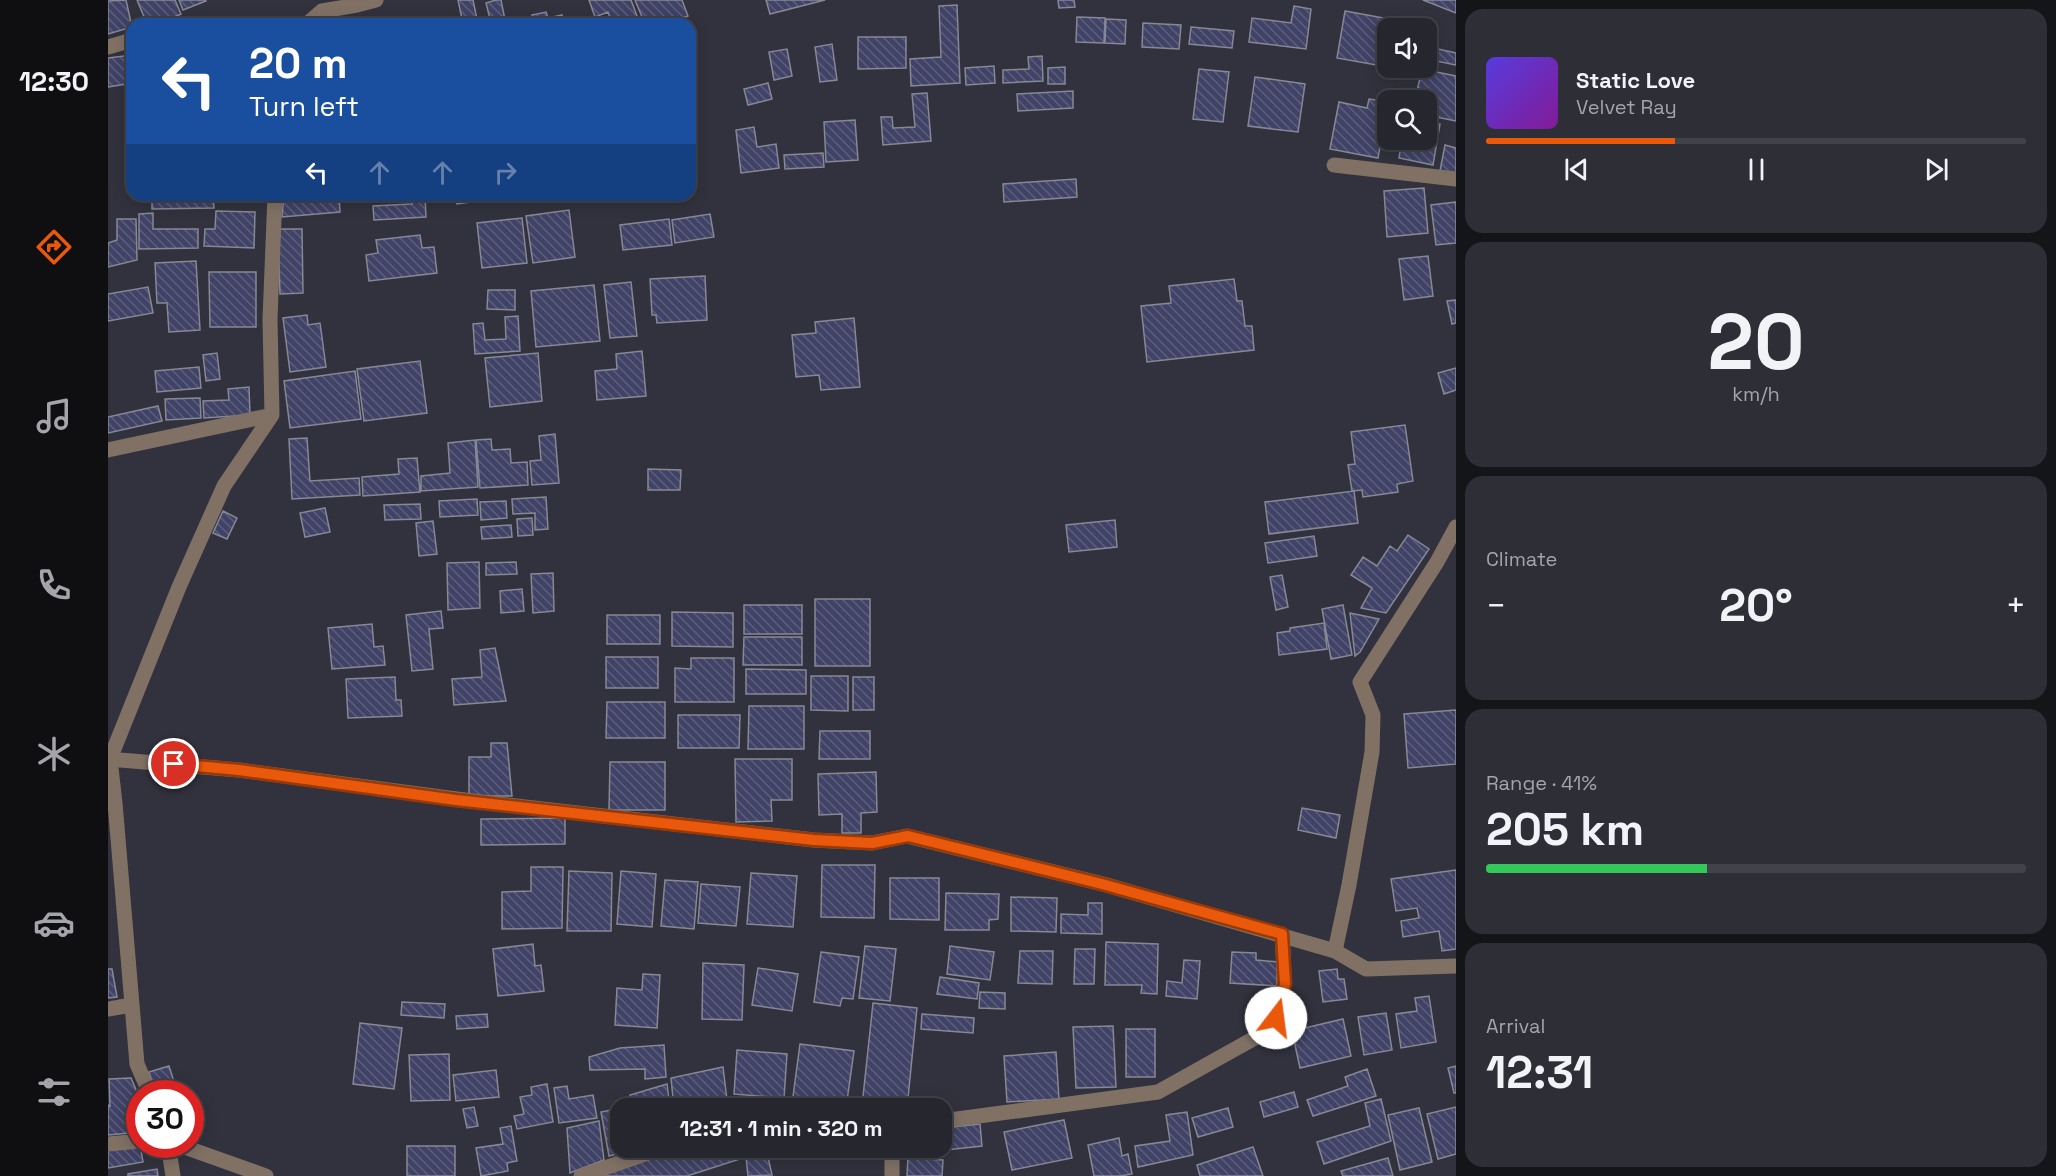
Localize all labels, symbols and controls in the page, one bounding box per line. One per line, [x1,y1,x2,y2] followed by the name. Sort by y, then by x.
[1377,18,1437,150] map controls
[1377,18,1437,78] button: sound
[249,37,348,90] text: 20 m
[150,42,228,120] icon: left
[19,64,89,99] text: 12:30
[1576,66,1695,94] text: Static Love
[249,89,359,124] text: Turn left
[1377,90,1437,150] button: search
[1576,94,1677,120] text: Velvet Ray
[1560,153,1593,186] icon: previous
[1740,153,1773,186] icon: pause
[1920,153,1953,186] icon: next
[300,156,333,189] icon: left
[363,156,396,189] icon: ahead
[426,156,459,189] icon: ahead
[489,156,522,189] icon: right
[33,226,75,268] icon: directions
[1708,292,1804,392] text: 20
[1732,381,1780,407] text: km/h
[33,395,75,437] icon: music
[1486,546,1557,572] text: Climate
[33,564,75,606] icon: phone
[1719,577,1793,634] text: 20°
[1486,585,1506,627] text: −
[2006,585,2026,627] text: +
[33,733,75,775] icon: climate
[148,738,199,789] pin
[157,747,190,780] icon: arrive
[1486,770,1597,796] text: Range · 41%
[1486,801,1644,858] text: 205 km
[33,902,75,944] icon: car
[1244,986,1308,1050] position arrow
[1486,1013,1545,1039] text: Arrival
[1486,1044,1593,1101] text: 12:31
[33,1071,75,1113] icon: filters
[126,1080,204,1158] speed limit sign: 30
[679,1114,883,1142] text: 12:31 · 1 min · 320 m

